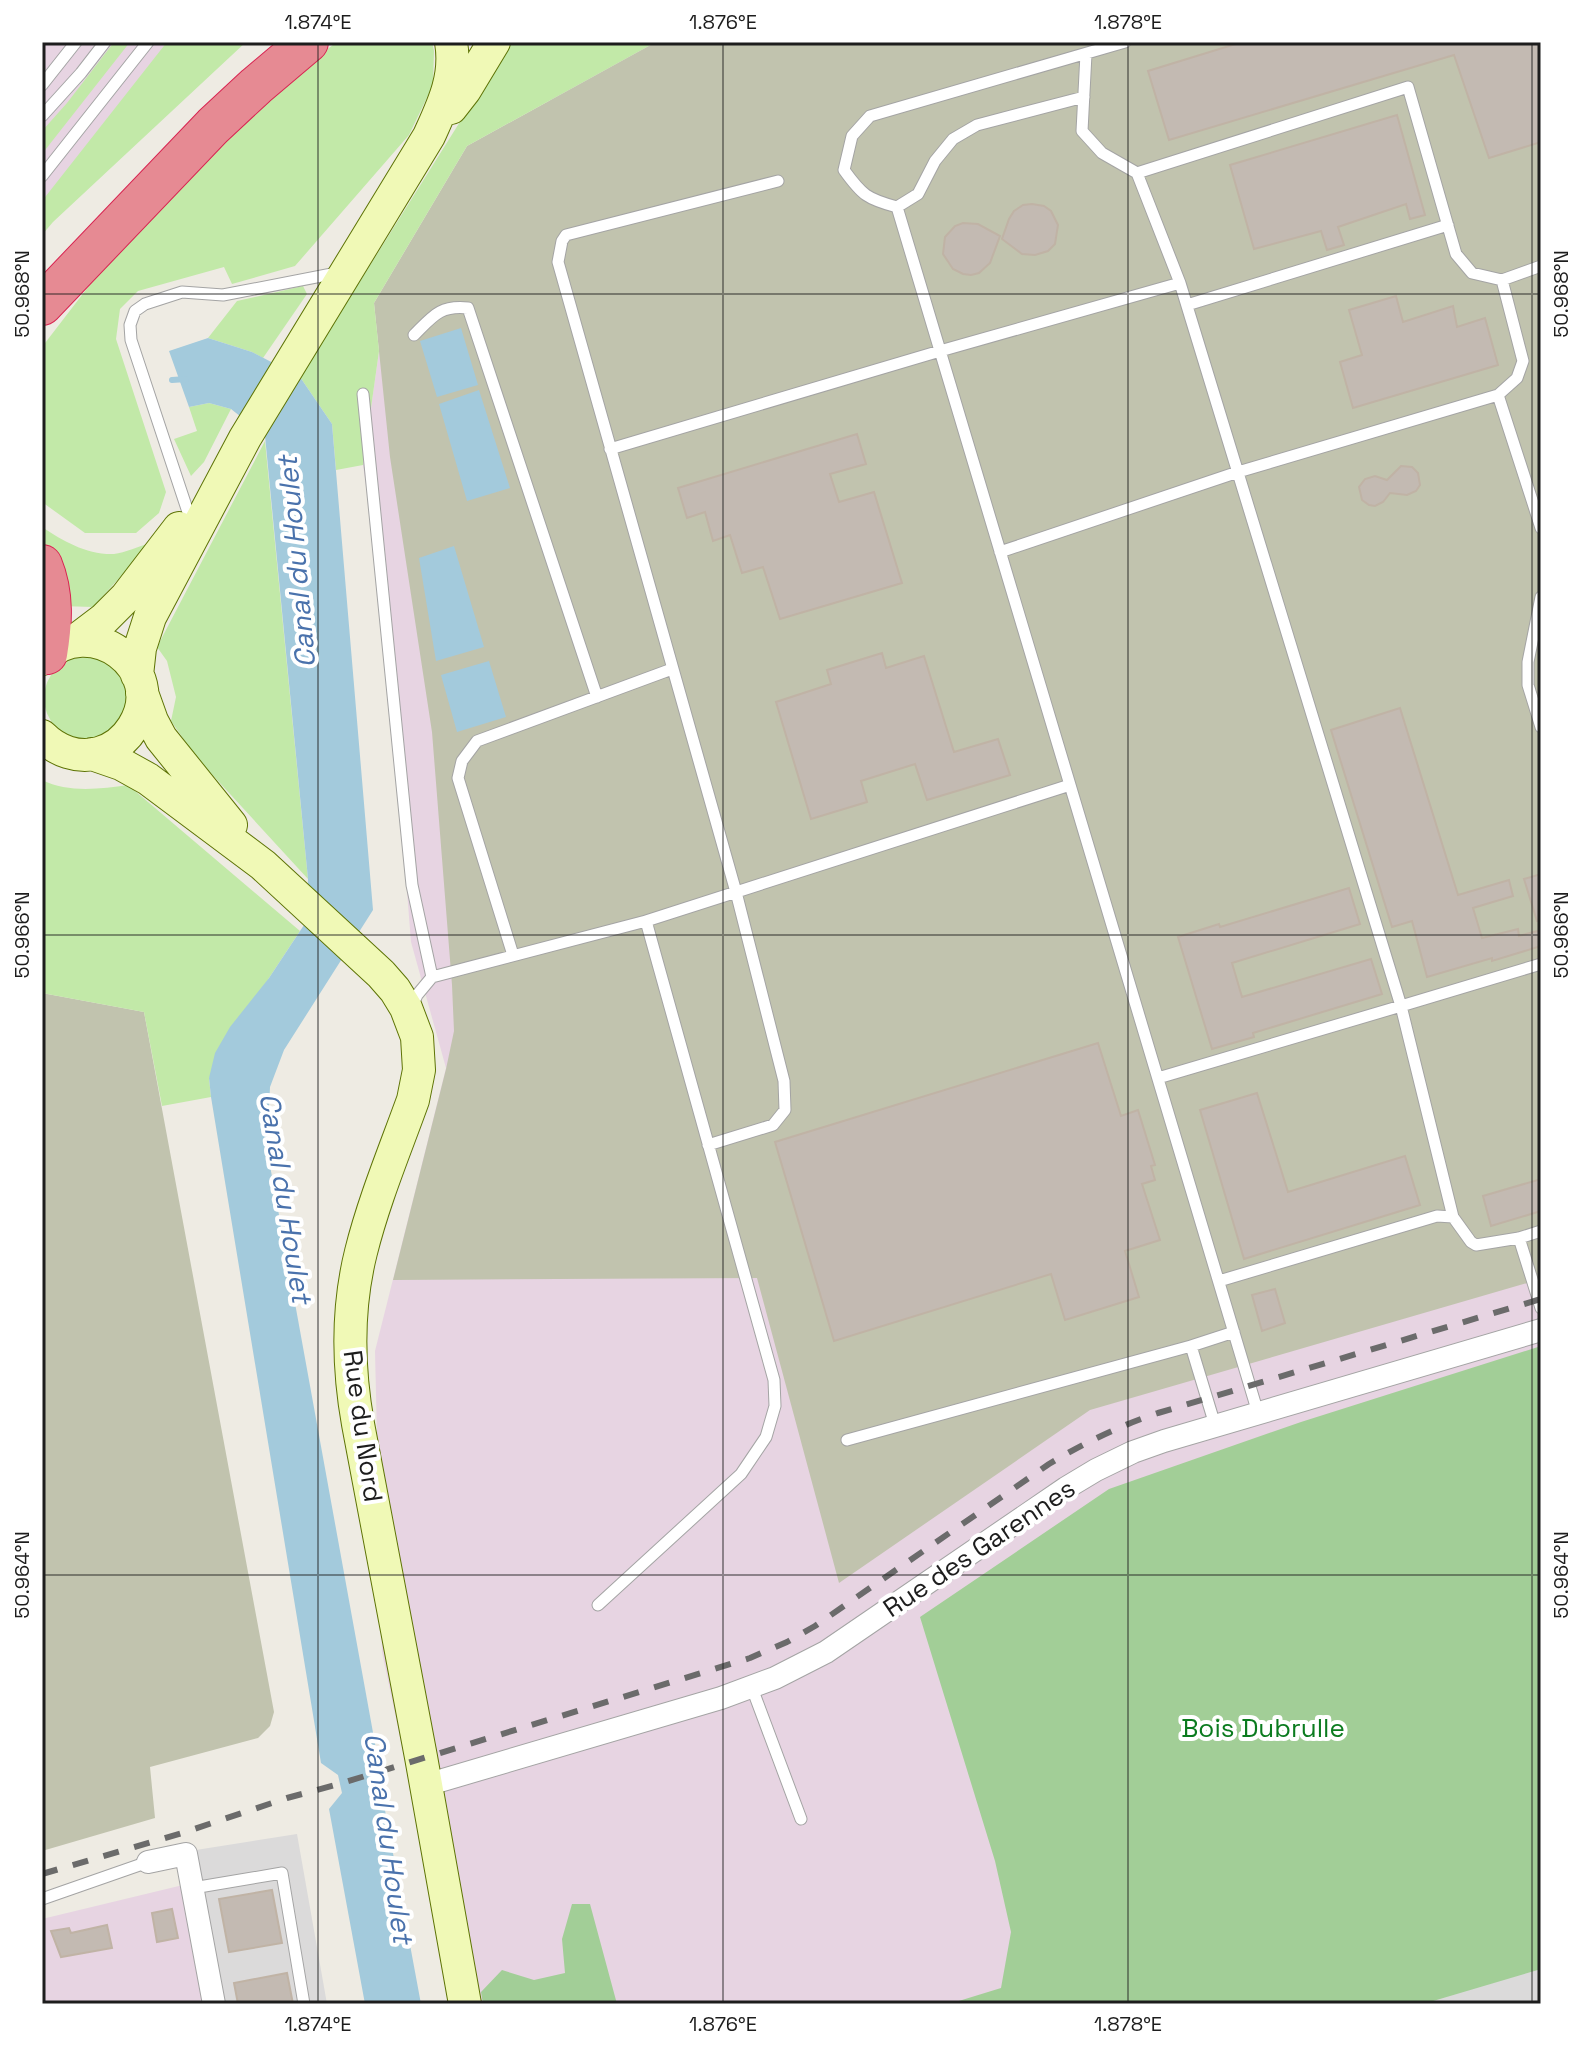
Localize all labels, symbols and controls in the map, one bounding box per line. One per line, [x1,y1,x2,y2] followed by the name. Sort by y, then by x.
[284,9,352,35] text: 1.874°E
[689,9,757,35] text: 1.876°E
[1094,9,1162,35] text: 1.878°E
[9,250,35,338] text: 50.968°N
[1548,250,1574,338] text: 50.968°N
[269,452,323,669] water label: Canal du Houlet
[9,891,35,979] text: 50.966°N
[1548,891,1574,979] text: 50.966°N
[252,1090,321,1309] water label: Canal du Houlet
[336,1348,390,1504] street label: Rue du Nord
[876,1471,1082,1625] street label: Rue des Garennes
[9,1531,35,1619] text: 50.964°N
[1548,1531,1574,1619] text: 50.964°N
[1181,1711,1345,1745] park label: Bois Dubrulle
[356,1730,422,1949] water label: Canal du Houlet
[284,2011,352,2037] text: 1.874°E
[689,2011,757,2037] text: 1.876°E
[1094,2011,1162,2037] text: 1.878°E

